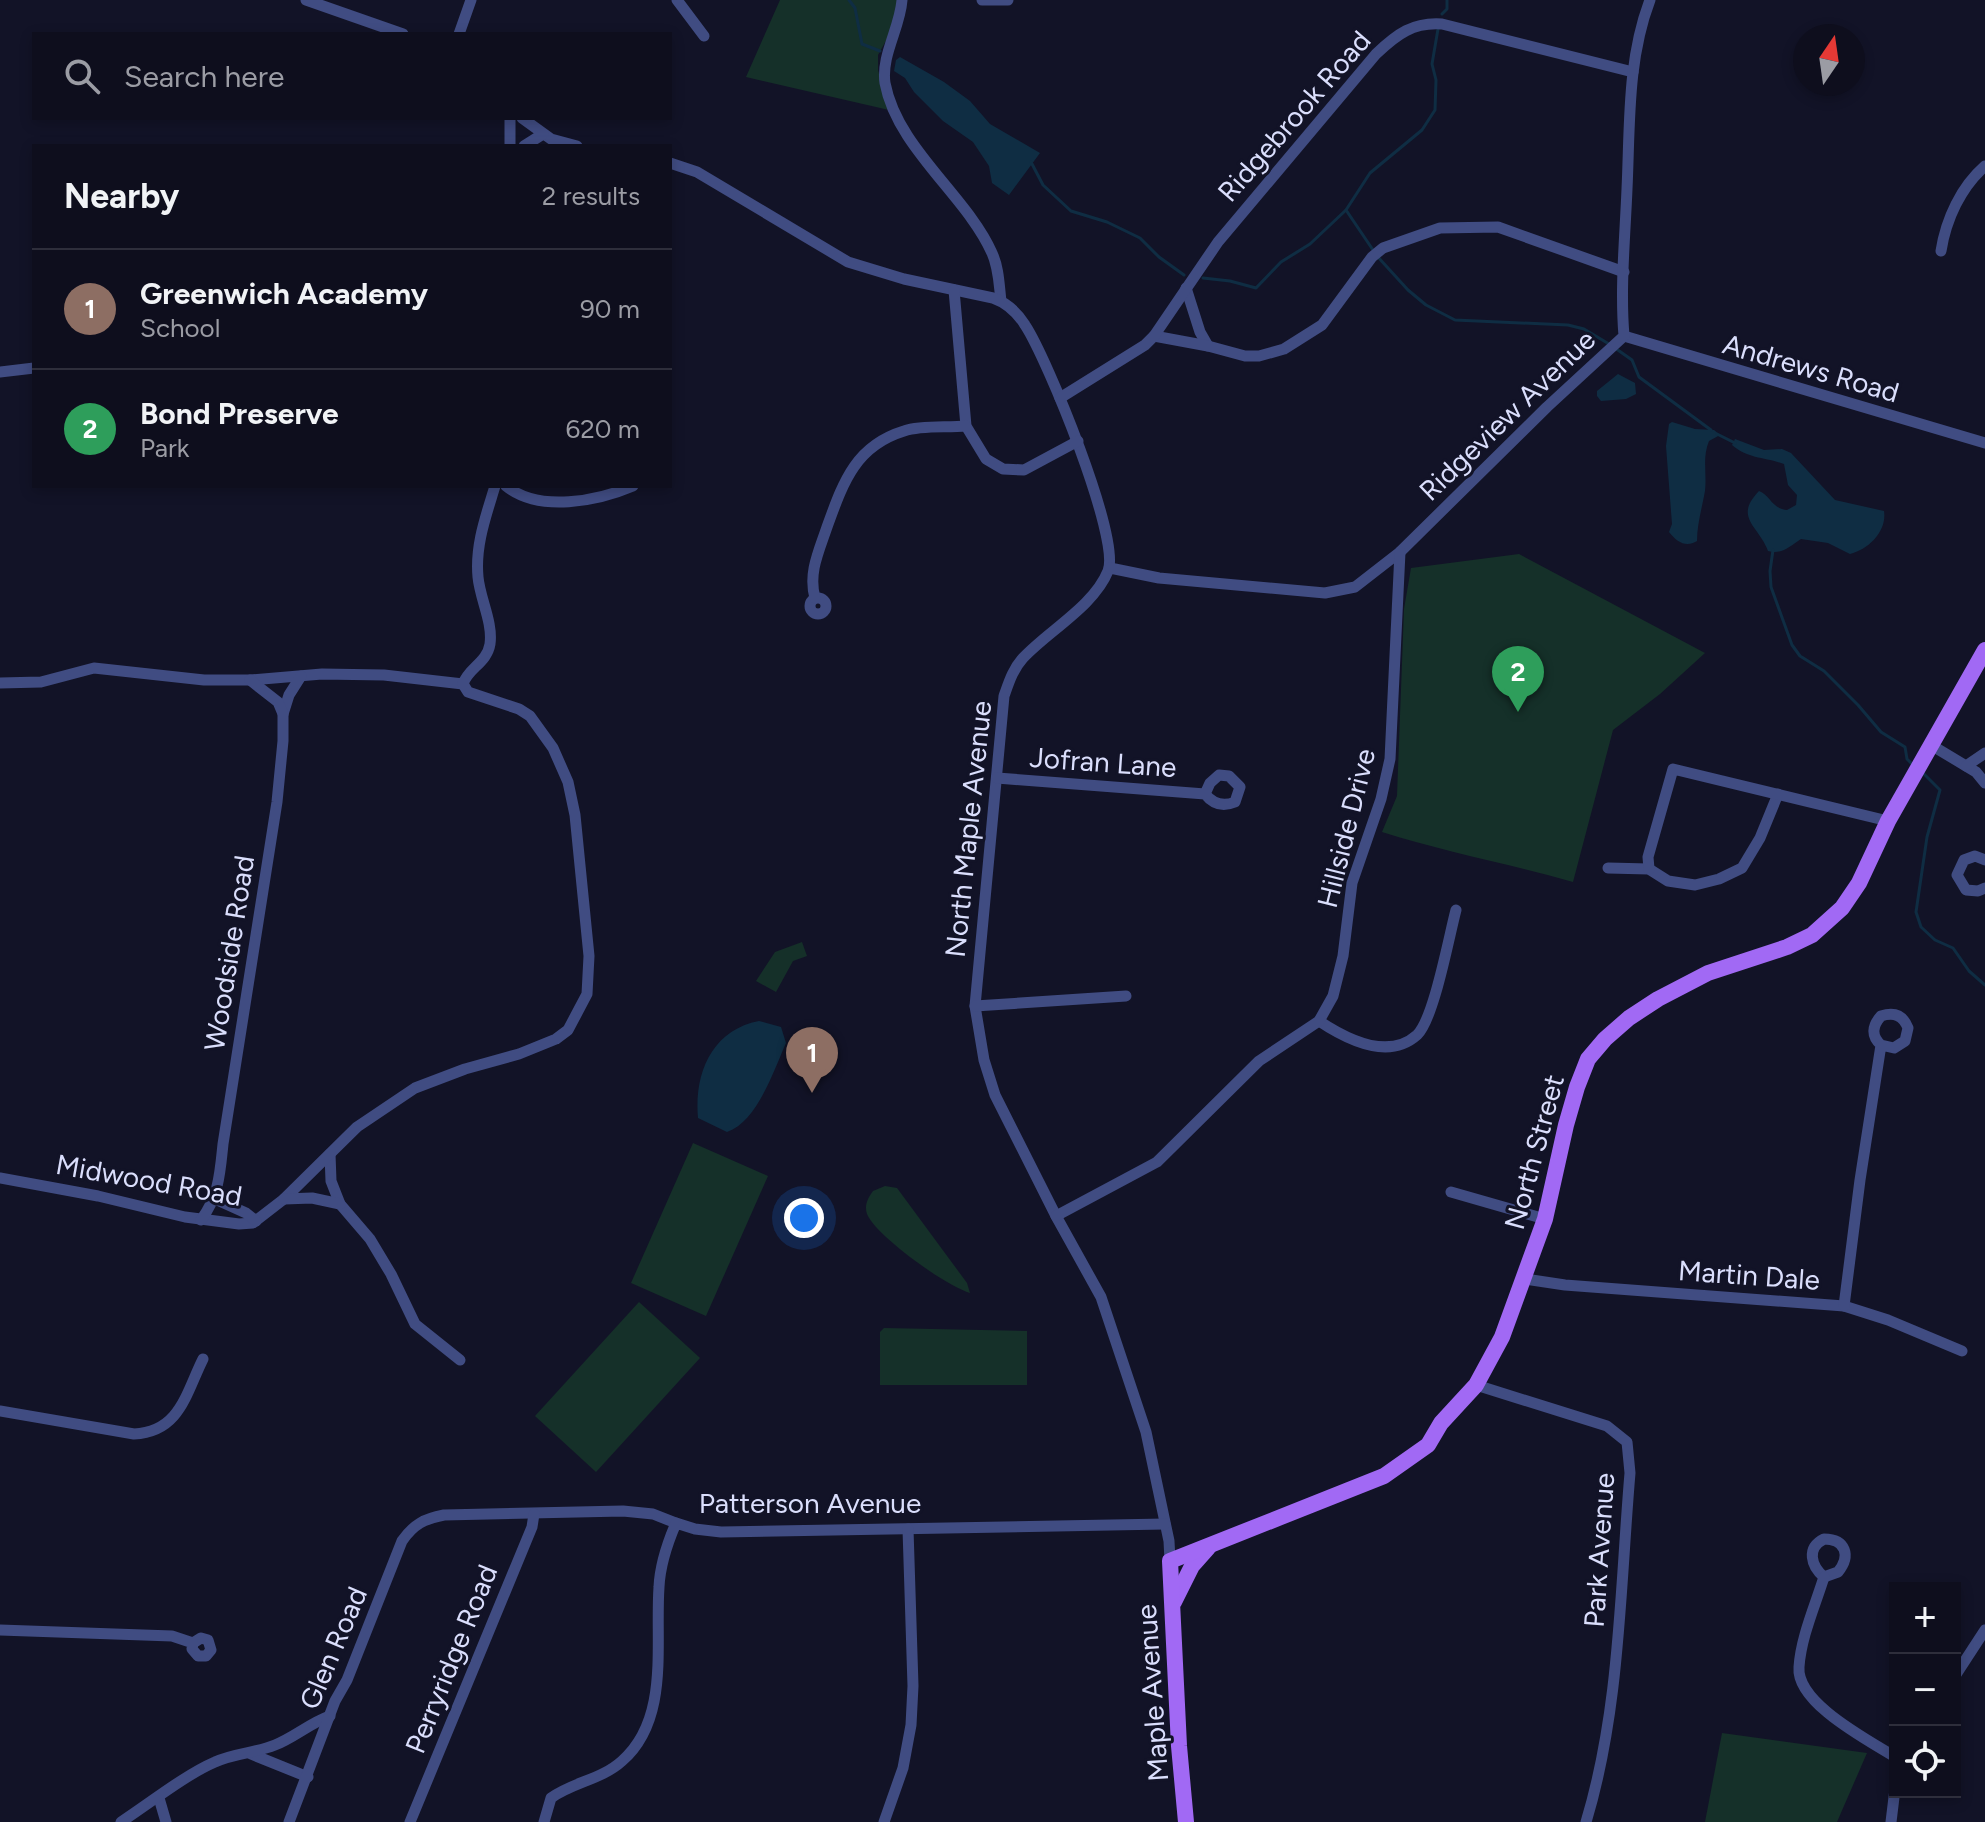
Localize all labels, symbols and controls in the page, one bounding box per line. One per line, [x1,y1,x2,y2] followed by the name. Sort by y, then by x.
[1210,24,1378,208] street label: Ridgebrook Road
[1793,24,1865,96] north arrow
[32,32,672,120] search box
[60,54,104,98] icon: search
[124,58,284,95] text: Search here
[64,176,179,217] text: Nearby
[542,180,640,212] text: 2 results
[140,275,428,312] text: Greenwich Academy
[85,293,95,325] text: 1
[580,293,640,325] text: 90 m
[140,312,220,344] text: School
[1412,322,1602,508] street label: Ridgeview Avenue
[1719,327,1903,409] street label: Andrews Road
[140,395,339,432] text: Bond Preserve
[82,413,98,445] text: 2
[566,413,640,445] text: 620 m
[140,432,189,464] text: Park
[1492,646,1544,712] pin: 2
[938,699,998,959] street label: North Maple Avenue
[1028,740,1178,784] street label: Jofran Lane
[1310,745,1382,911] street label: Hillside Drive
[197,853,261,1053] street label: Woodside Road
[786,1027,838,1093] pin: 1
[1497,1071,1571,1233] street label: North Street
[53,1147,245,1213] street label: Midwood Road
[784,1198,824,1238] your location
[1677,1253,1821,1297] street label: Martin Dale
[1577,1472,1621,1628] street label: Park Avenue
[699,1486,921,1520] street label: Patterson Avenue
[398,1560,504,1758] street label: Perryridge Road
[292,1582,374,1714] street label: Glen Road
[1889,1582,1961,1798] map controls
[1889,1582,1961,1654] button: +
[1129,1603,1175,1783] street label: Maple Avenue
[1889,1654,1961,1726] button: −
[1889,1726,1961,1798] button: locate

